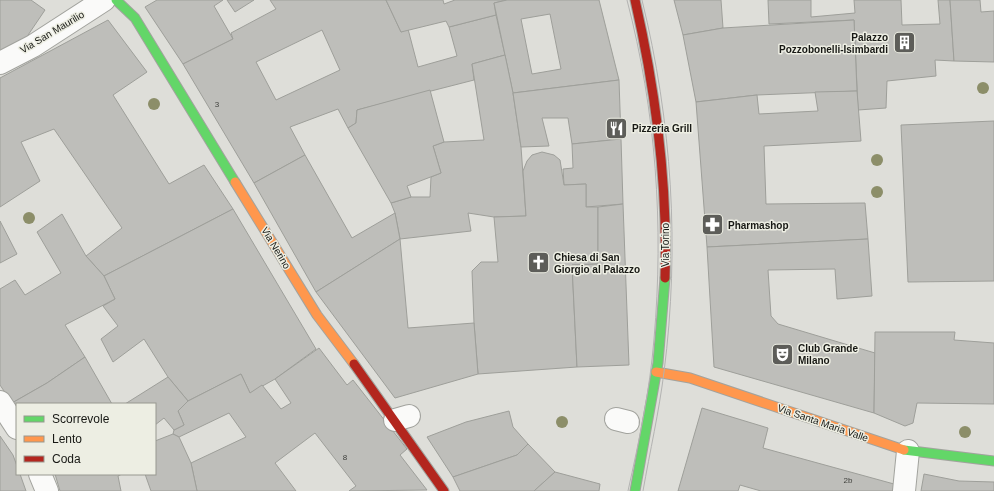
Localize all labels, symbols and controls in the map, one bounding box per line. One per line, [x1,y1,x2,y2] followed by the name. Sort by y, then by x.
[18,8,86,55] street label: Via San Maurilio
[891,30,917,56] building icon: Palazzo Pozzobonelli-Isimbardi
[779,32,888,55] place label: Palazzo Pozzobonelli-Isimbardi
[215,100,220,109] house number: 3
[603,115,629,141] restaurant icon: Pizzeria Grill
[632,123,692,134] place label: Pizzeria Grill
[700,212,726,238] pharmacy icon: Pharmashop
[728,220,789,231] place label: Pharmashop
[660,223,671,267] street label: Via Torino
[259,225,293,271] street label: Via Nerino
[526,250,552,276] church icon: Chiesa di San Giorgio al Palazzo
[554,252,640,275] place label: Chiesa di San Giorgio al Palazzo
[769,341,795,367] theatre icon: Club Grande Milano
[798,343,858,366] place label: Club Grande Milano
[776,402,870,444] street label: Via Santa Maria Valle
[16,403,156,475] legend
[52,412,110,426] text: Scorrevole
[52,432,82,446] text: Lento
[52,452,81,466] text: Coda
[343,453,348,462] house number: 8
[844,476,853,485] house number: 2b

